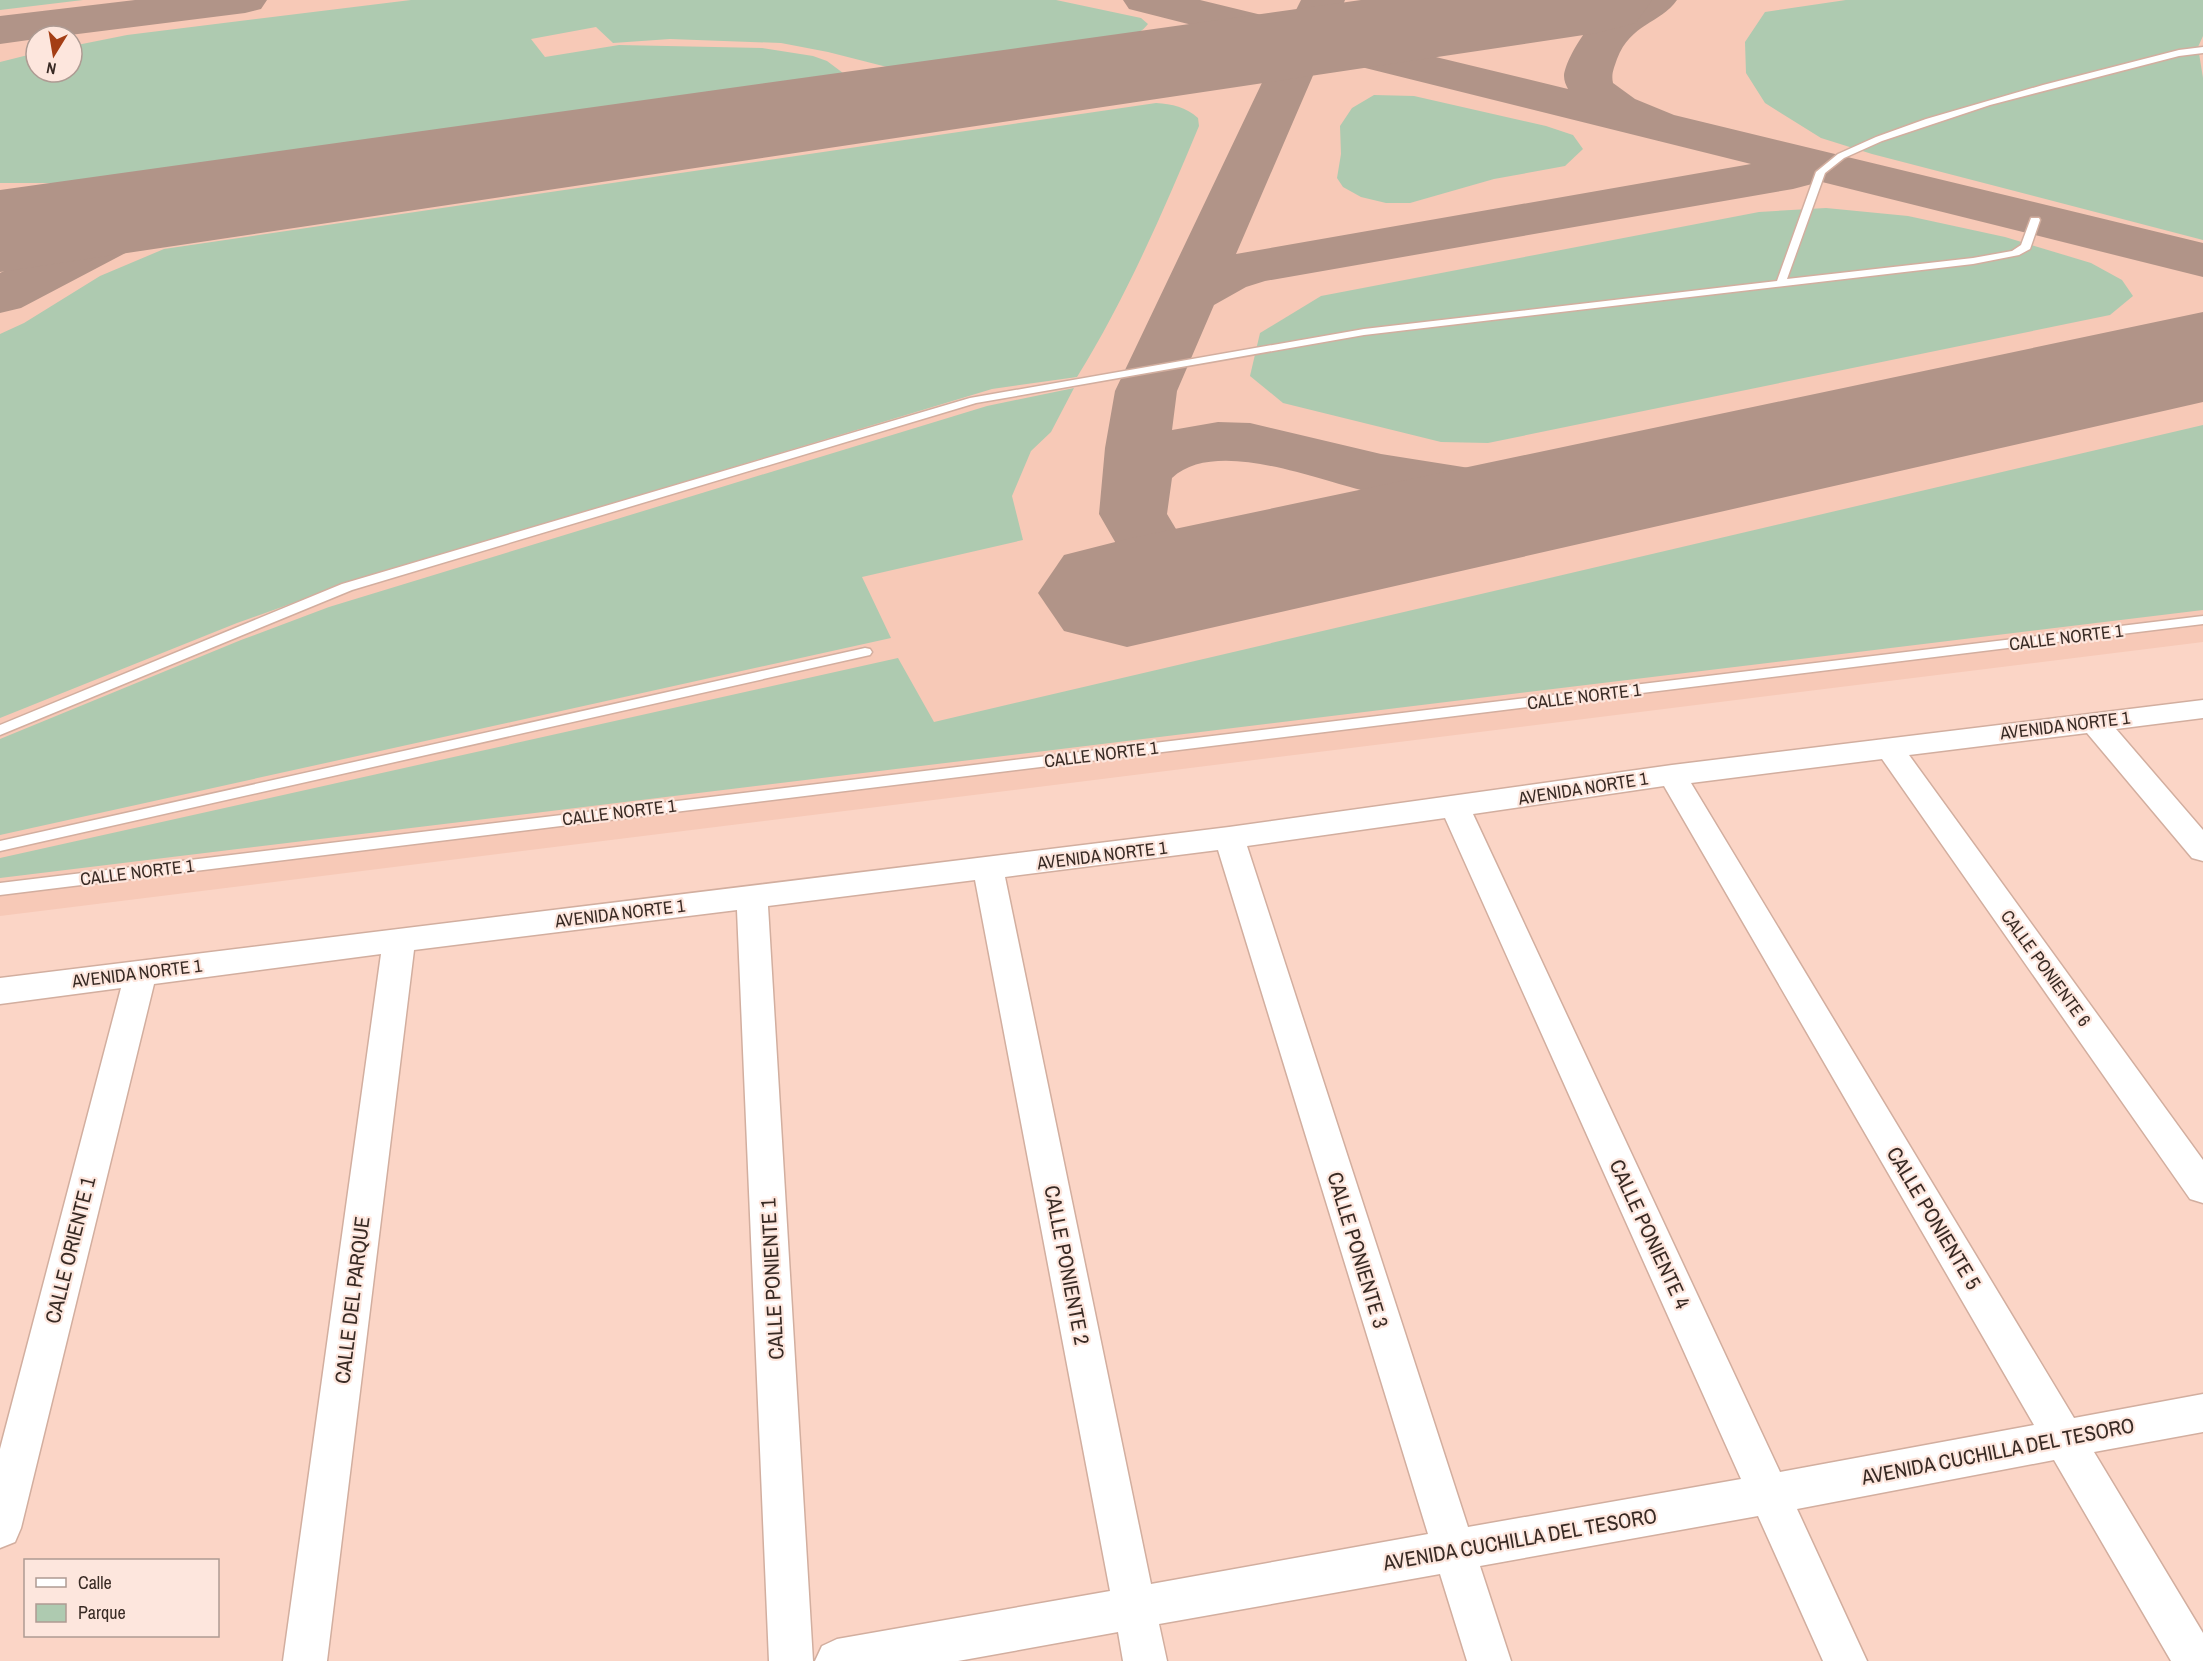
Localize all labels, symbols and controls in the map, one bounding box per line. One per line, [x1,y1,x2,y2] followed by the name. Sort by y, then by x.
[24,24,84,84] north arrow
[44,57,58,80] text: N
[2008,618,2125,656] street label: CALLE NORTE 1
[1526,677,1643,715] street label: CALLE NORTE 1
[1998,705,2132,745] street label: AVENIDA NORTE 1
[1043,735,1160,773] street label: CALLE NORTE 1
[1515,765,1650,811] street label: AVENIDA NORTE 1
[561,793,678,831] street label: CALLE NORTE 1
[1035,835,1169,875] street label: AVENIDA NORTE 1
[79,853,196,891] street label: CALLE NORTE 1
[553,893,687,933] street label: AVENIDA NORTE 1
[1995,905,2097,1031] street label: CALLE PONIENTE 6
[70,953,204,993] street label: AVENIDA NORTE 1
[1880,1141,1988,1295] street label: CALLE PONIENTE 5
[1603,1155,1697,1314] street label: CALLE PONIENTE 4
[1320,1168,1396,1332] street label: CALLE PONIENTE 3
[38,1173,102,1326] street label: CALLE ORIENTE 1
[1037,1183,1097,1347] street label: CALLE PONIENTE 2
[753,1197,791,1361] street label: CALLE PONIENTE 1
[327,1215,377,1385] street label: CALLE DEL PARQUE
[1858,1410,2137,1492] street label: AVENIDA CUCHILLA DEL TESORO
[1380,1501,1659,1578] street label: AVENIDA CUCHILLA DEL TESORO
[24,1559,219,1637] legend
[78,1570,112,1595] text: Calle
[78,1600,126,1625] text: Parque

